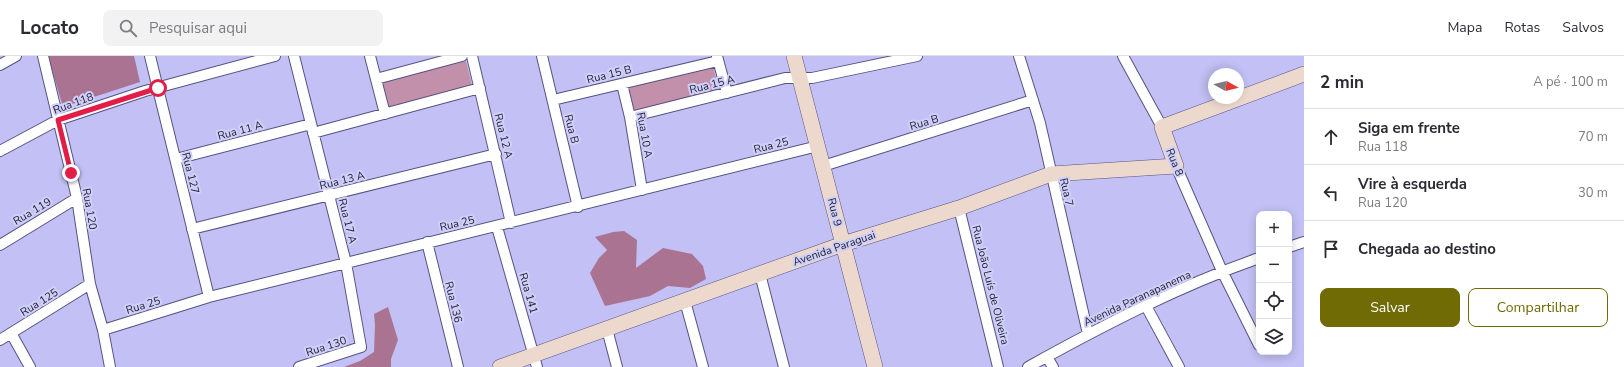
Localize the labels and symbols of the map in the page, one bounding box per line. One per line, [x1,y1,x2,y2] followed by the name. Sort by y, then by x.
[585,62,633,87] street label: Rua 15 B
[1208,68,1244,104] north arrow
[688,72,736,97] street label: Rua 15 A
[149,79,167,97] route start
[51,89,96,118] street label: Rua 118
[633,111,656,159] street label: Rua 10 A
[908,111,941,134] street label: Rua B
[491,112,516,160] street label: Rua 12 A
[561,113,582,145] street label: Rua B
[216,117,264,144] street label: Rua 11 A
[752,134,790,157] street label: Rua 25
[1162,146,1187,179] street label: Rua 8
[178,151,203,195] street label: Rua 127
[62,164,80,182] route end
[318,168,366,193] street label: Rua 13 A
[1056,176,1077,208] street label: Rua 7
[78,187,101,231] street label: Rua 120
[10,194,54,229] street label: Rua 119
[824,196,845,228] street label: Rua 9
[335,197,360,245] street label: Rua 17 A
[438,212,476,235] street label: Rua 25
[968,224,1013,346] street label: Rua João Luís de Oliveira
[791,227,877,270] street label: Avenida Paraguai
[1081,267,1194,330] street label: Avenida Paranapanema
[516,271,542,315] street label: Rua 141
[441,280,466,325] street label: Rua 136
[17,285,61,320] street label: Rua 125
[124,293,163,318] street label: Rua 25
[304,333,349,360] street label: Rua 130

